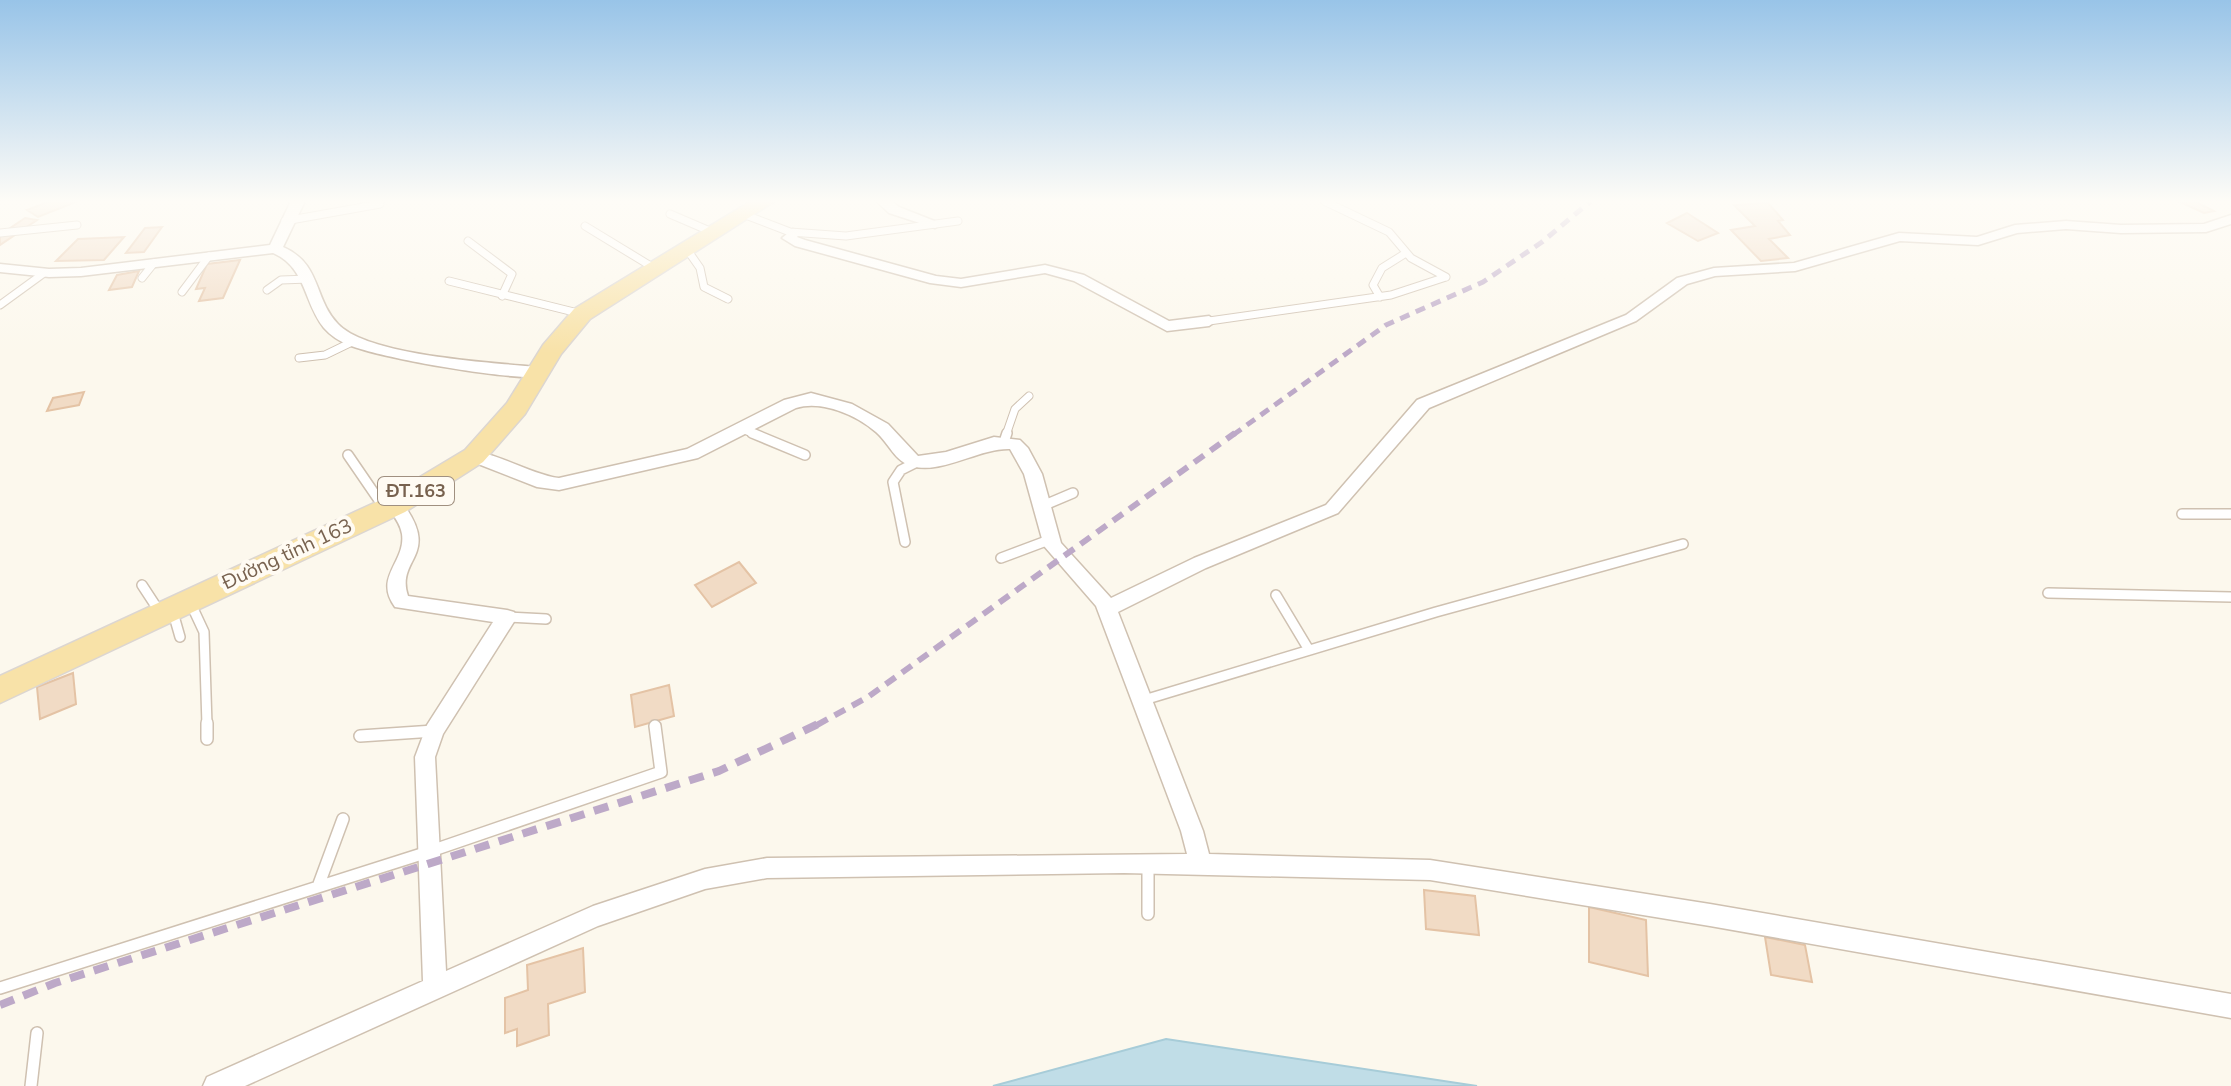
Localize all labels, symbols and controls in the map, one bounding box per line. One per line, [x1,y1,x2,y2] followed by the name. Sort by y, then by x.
[378,477,454,505] road number: ĐT.163
[217,512,357,596] street label: Đường tỉnh 163

